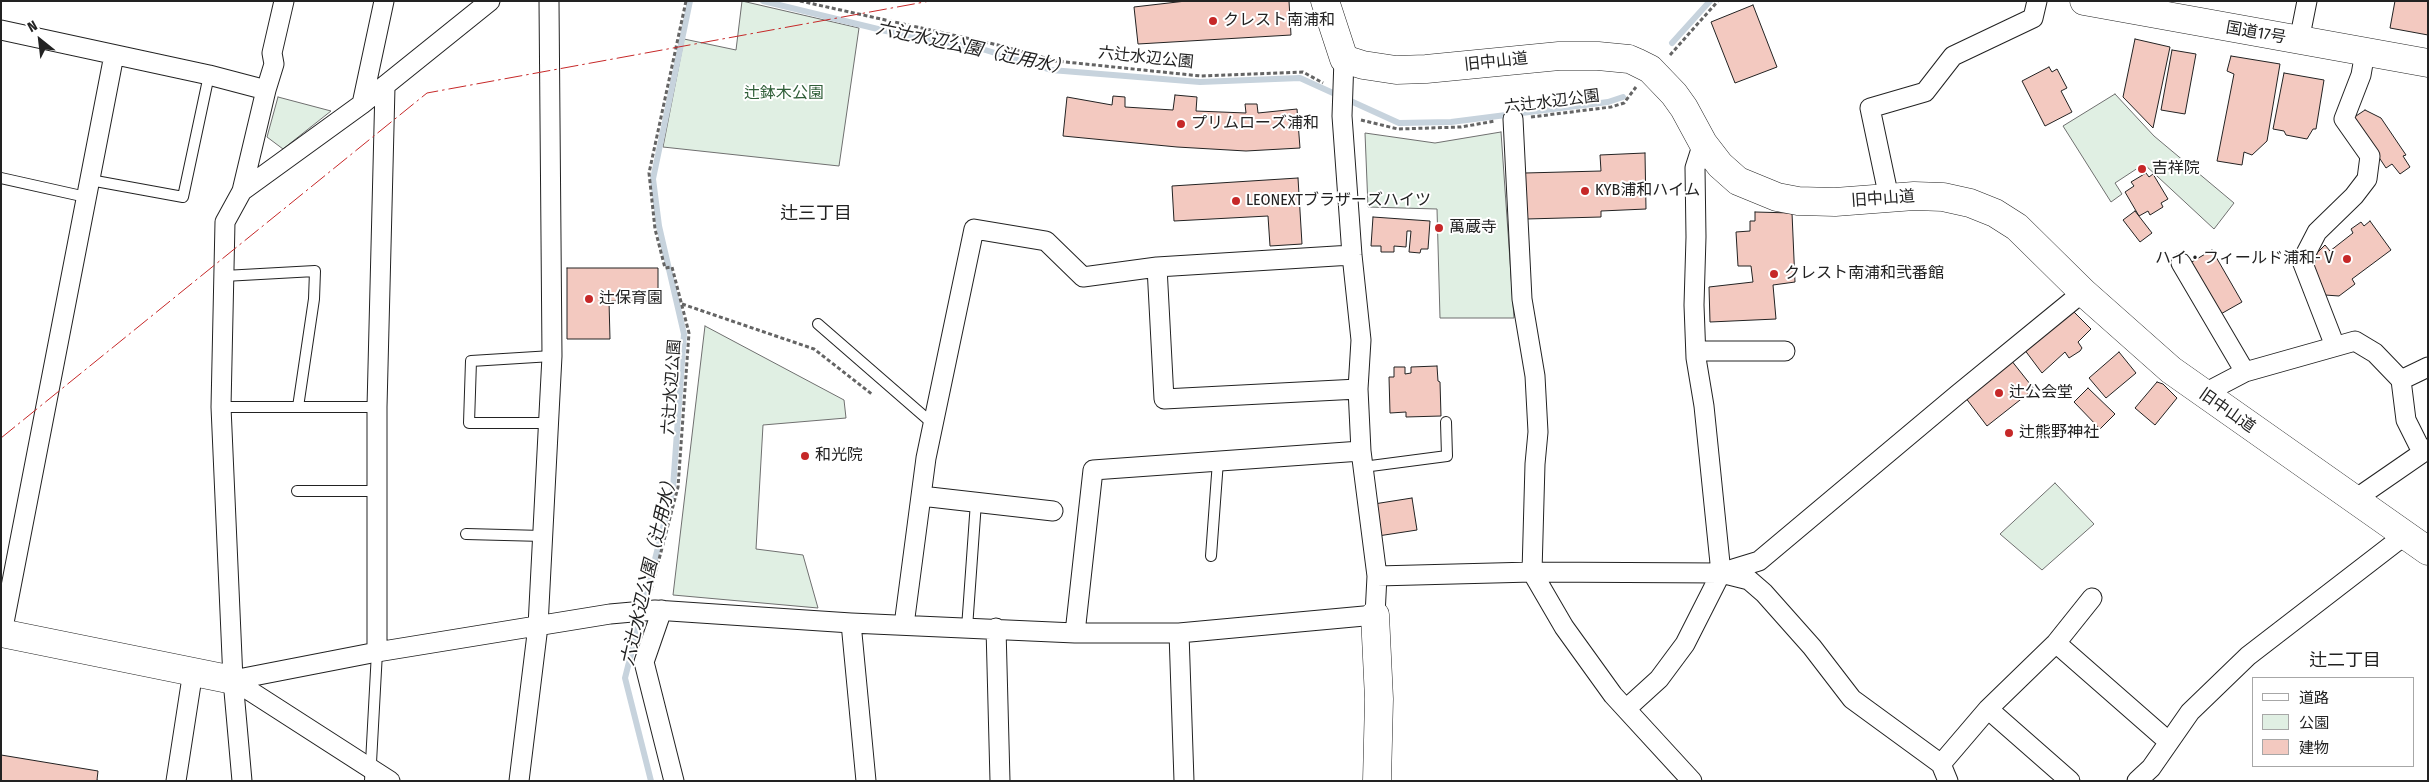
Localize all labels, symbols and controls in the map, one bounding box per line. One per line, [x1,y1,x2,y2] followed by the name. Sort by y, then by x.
[1223,11,1335,31] place label: クレスト南浦和
[15,15,65,65] north arrow
[1207,15,1219,27] marker: クレスト南浦和
[25,17,40,36] text: N
[874,18,1072,80] water label: 六辻水辺公園（辻用水）
[2224,18,2288,48] street label: 国道17号
[1097,43,1195,73] street label: 六辻水辺公園
[1463,49,1529,75] street label: 旧中山道
[744,84,824,104] park label: 辻鉢木公園
[1503,87,1601,117] street label: 六辻水辺公園
[1191,114,1319,134] place label: プリムローズ浦和
[1175,118,1187,130] marker: プリムローズ浦和
[2152,159,2200,179] place label: 吉祥院
[2136,163,2148,175] marker: 吉祥院
[1595,181,1700,201] place label: KYB浦和ハイム
[1579,185,1591,197] marker: KYB浦和ハイム
[1850,187,1916,211] street label: 旧中山道
[1246,191,1431,211] place label: LEONEXTブラザーズハイツ
[1230,195,1242,207] marker: LEONEXTブラザーズハイツ
[780,203,852,225] district label: 辻三丁目
[1449,218,1497,238] place label: 萬蔵寺
[1433,222,1445,234] marker: 萬蔵寺
[2155,249,2337,269] place label: ハイ・フィールド浦和-Ⅴ
[2341,253,2353,265] marker: ハイ・フィールド浦和-Ⅴ
[1784,264,1944,284] place label: クレスト南浦和弐番館
[1768,268,1780,280] marker: クレスト南浦和弐番館
[599,289,663,309] place label: 辻保育園
[583,293,595,305] marker: 辻保育園
[659,338,685,436] street label: 六辻水辺公園
[2009,383,2073,403] place label: 辻公会堂
[2195,385,2259,437] street label: 旧中山道
[1993,387,2005,399] marker: 辻公会堂
[2019,423,2099,443] place label: 辻熊野神社
[2003,427,2015,439] marker: 辻熊野神社
[815,446,863,466] place label: 和光院
[799,450,811,462] marker: 和光院
[617,470,683,668] water label: 六辻水辺公園（辻用水）
[2309,650,2381,672] district label: 辻二丁目
[2252,677,2414,767] legend
[2299,689,2329,707] text: 道路
[2299,714,2329,732] text: 公園
[2299,739,2329,757] text: 建物

